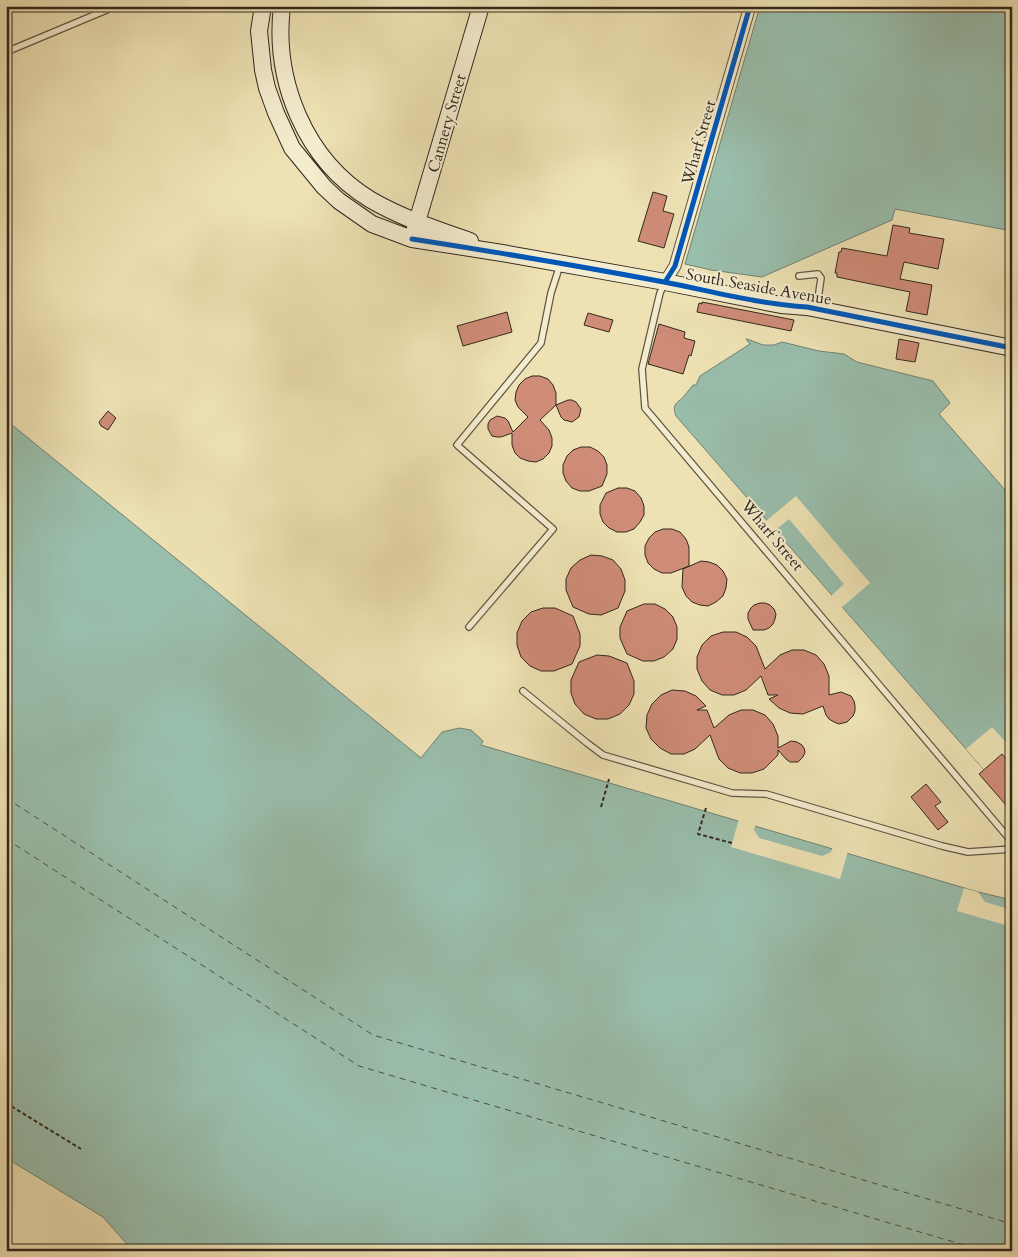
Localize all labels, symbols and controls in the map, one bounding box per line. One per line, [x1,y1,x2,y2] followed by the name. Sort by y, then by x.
[422,71,472,175] street label: Cannery Street
[676,97,722,188] street label: Wharf Street
[684,263,833,311] street label: South Seaside Avenue
[735,495,809,576] street label: Wharf Street

